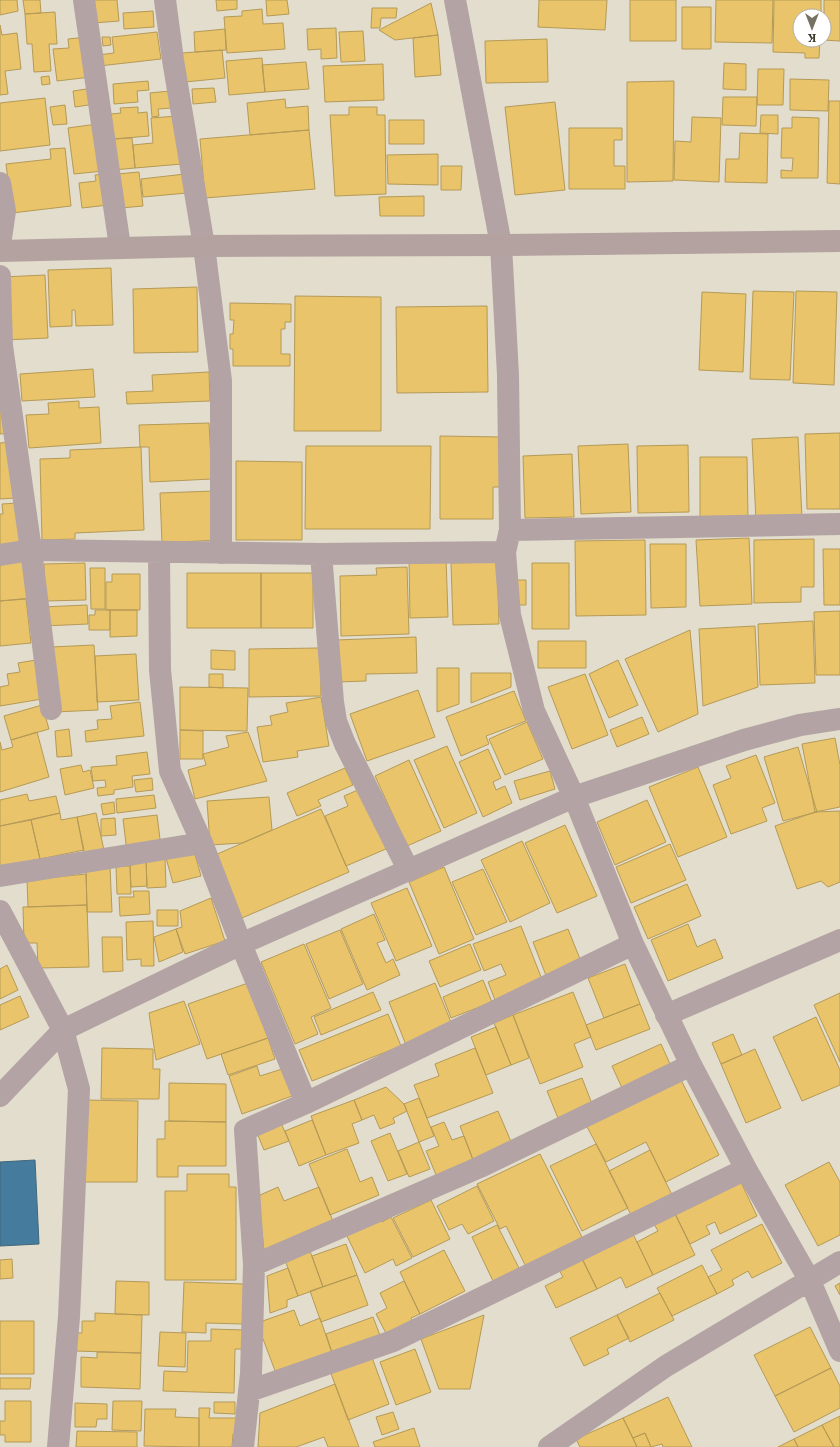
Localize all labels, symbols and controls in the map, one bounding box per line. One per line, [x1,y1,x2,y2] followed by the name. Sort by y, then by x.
[792,8,832,48] north arrow
[807,31,816,45] text: K

